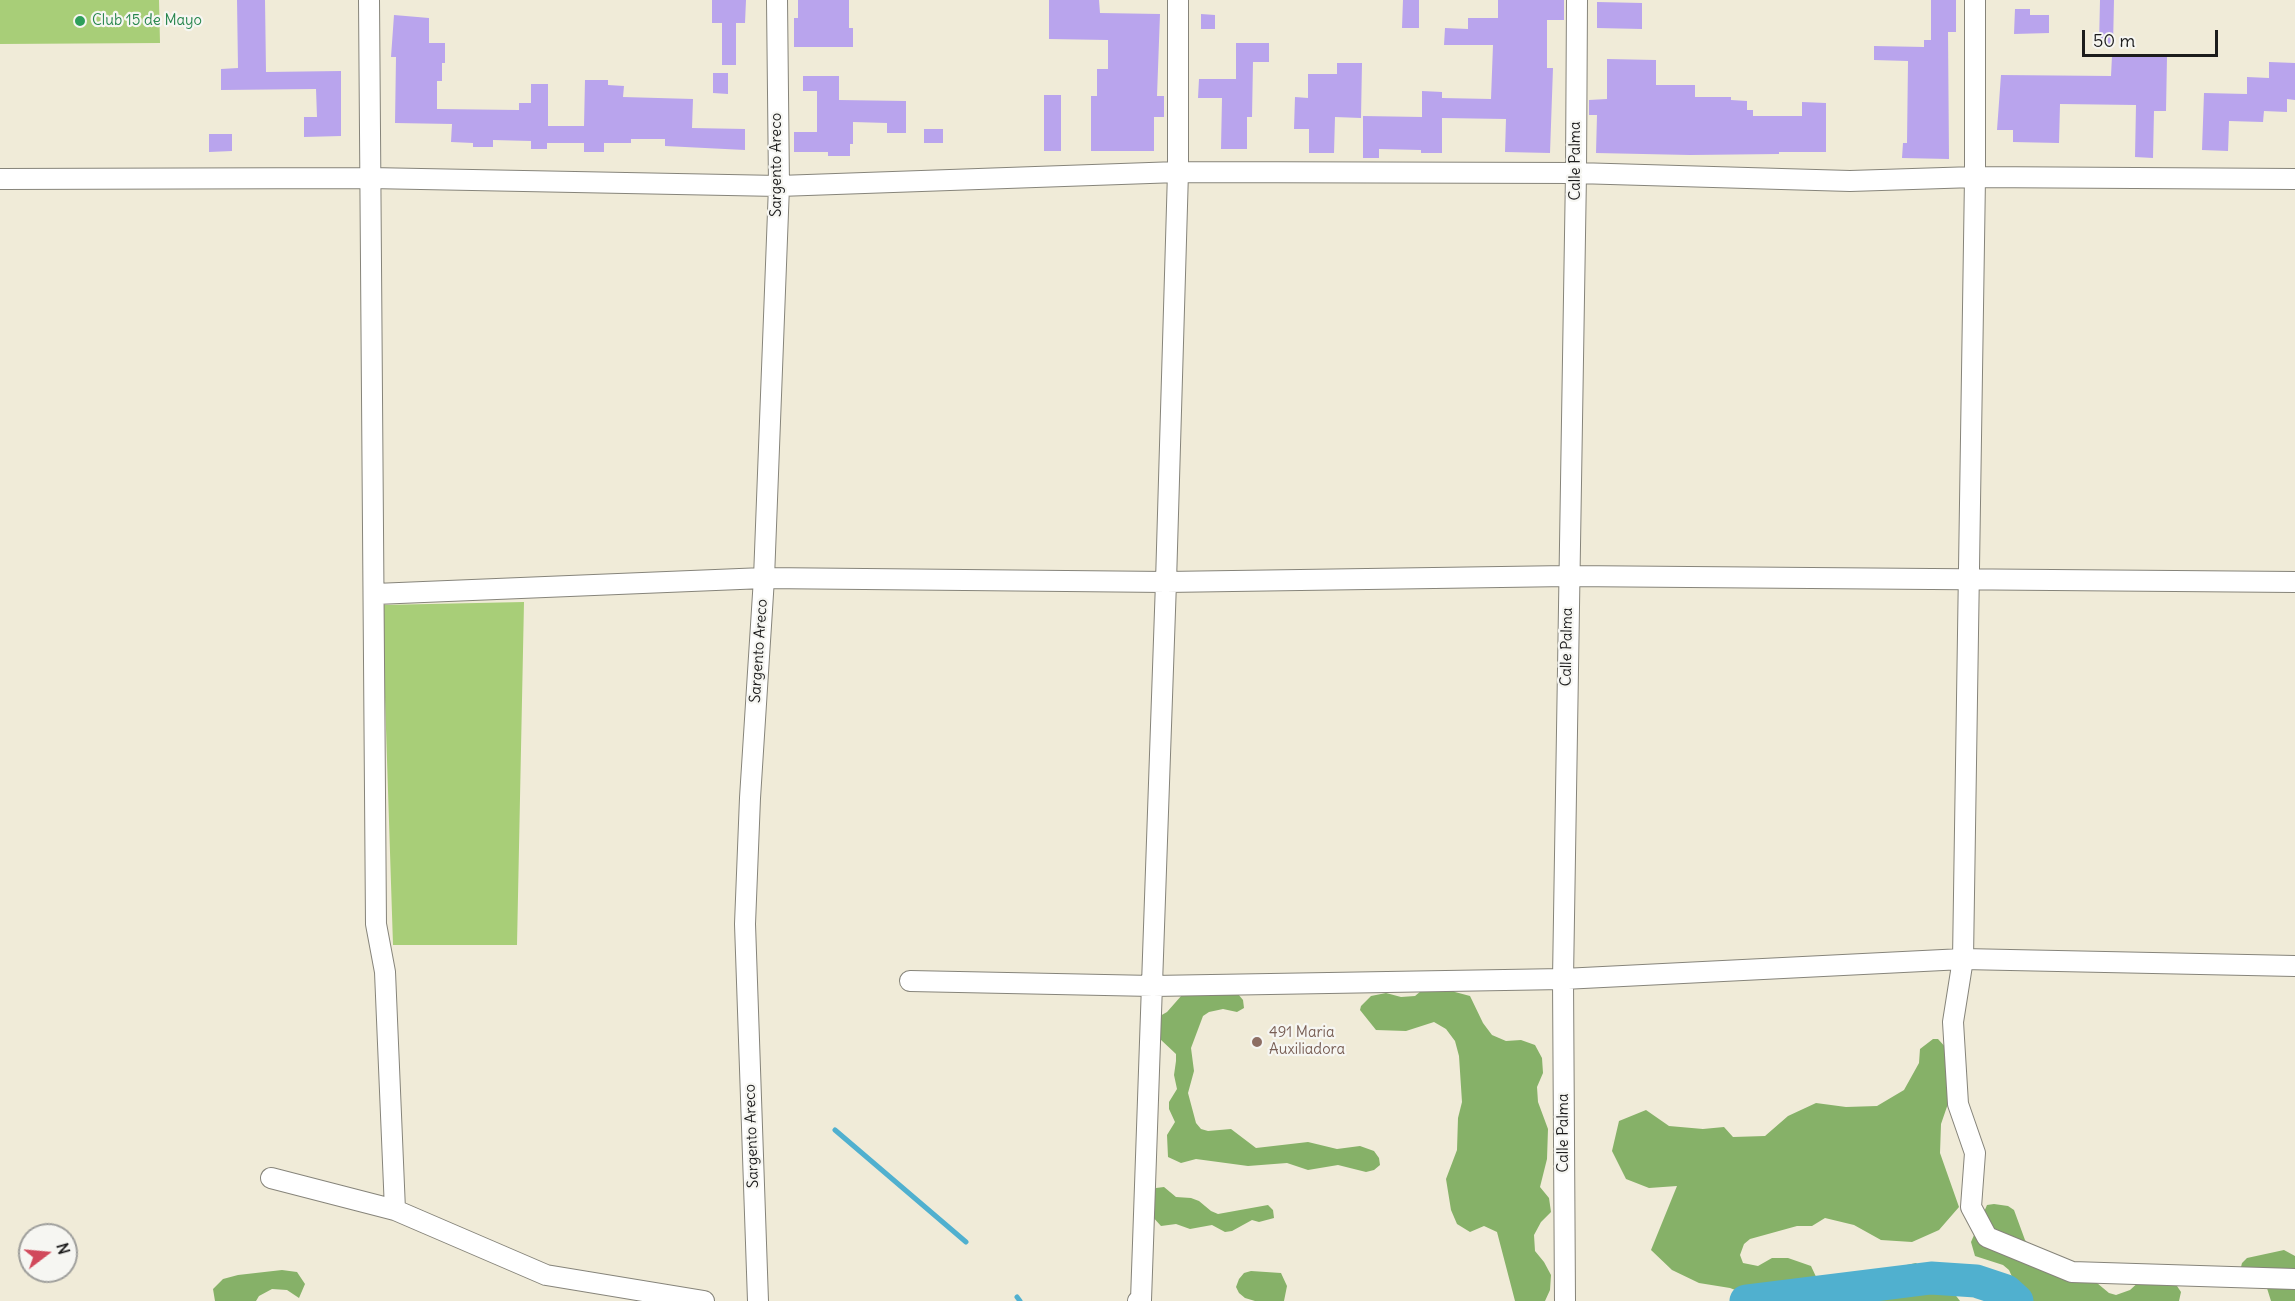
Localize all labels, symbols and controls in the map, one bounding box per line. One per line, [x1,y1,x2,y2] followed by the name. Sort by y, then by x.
[92,12,202,30] place label: Club 15 de Mayo
[73,14,87,28] marker: Club 15 de Mayo
[2085,18,2222,56] scale bar
[2093,29,2135,52] text: 50 m
[768,113,786,217] street label: Sargento Areco
[1567,122,1585,200] street label: Calle Palma
[746,598,772,704] street label: Sargento Areco
[1557,607,1577,687] street label: Calle Palma
[1269,1024,1345,1059] place label: 491 Maria Auxiliadora
[1250,1035,1264,1049] marker: 491 Maria Auxiliadora
[741,1084,763,1188] street label: Sargento Areco
[1555,1094,1573,1172] street label: Calle Palma
[18,1223,78,1283] north arrow
[52,1241,75,1257] text: N

